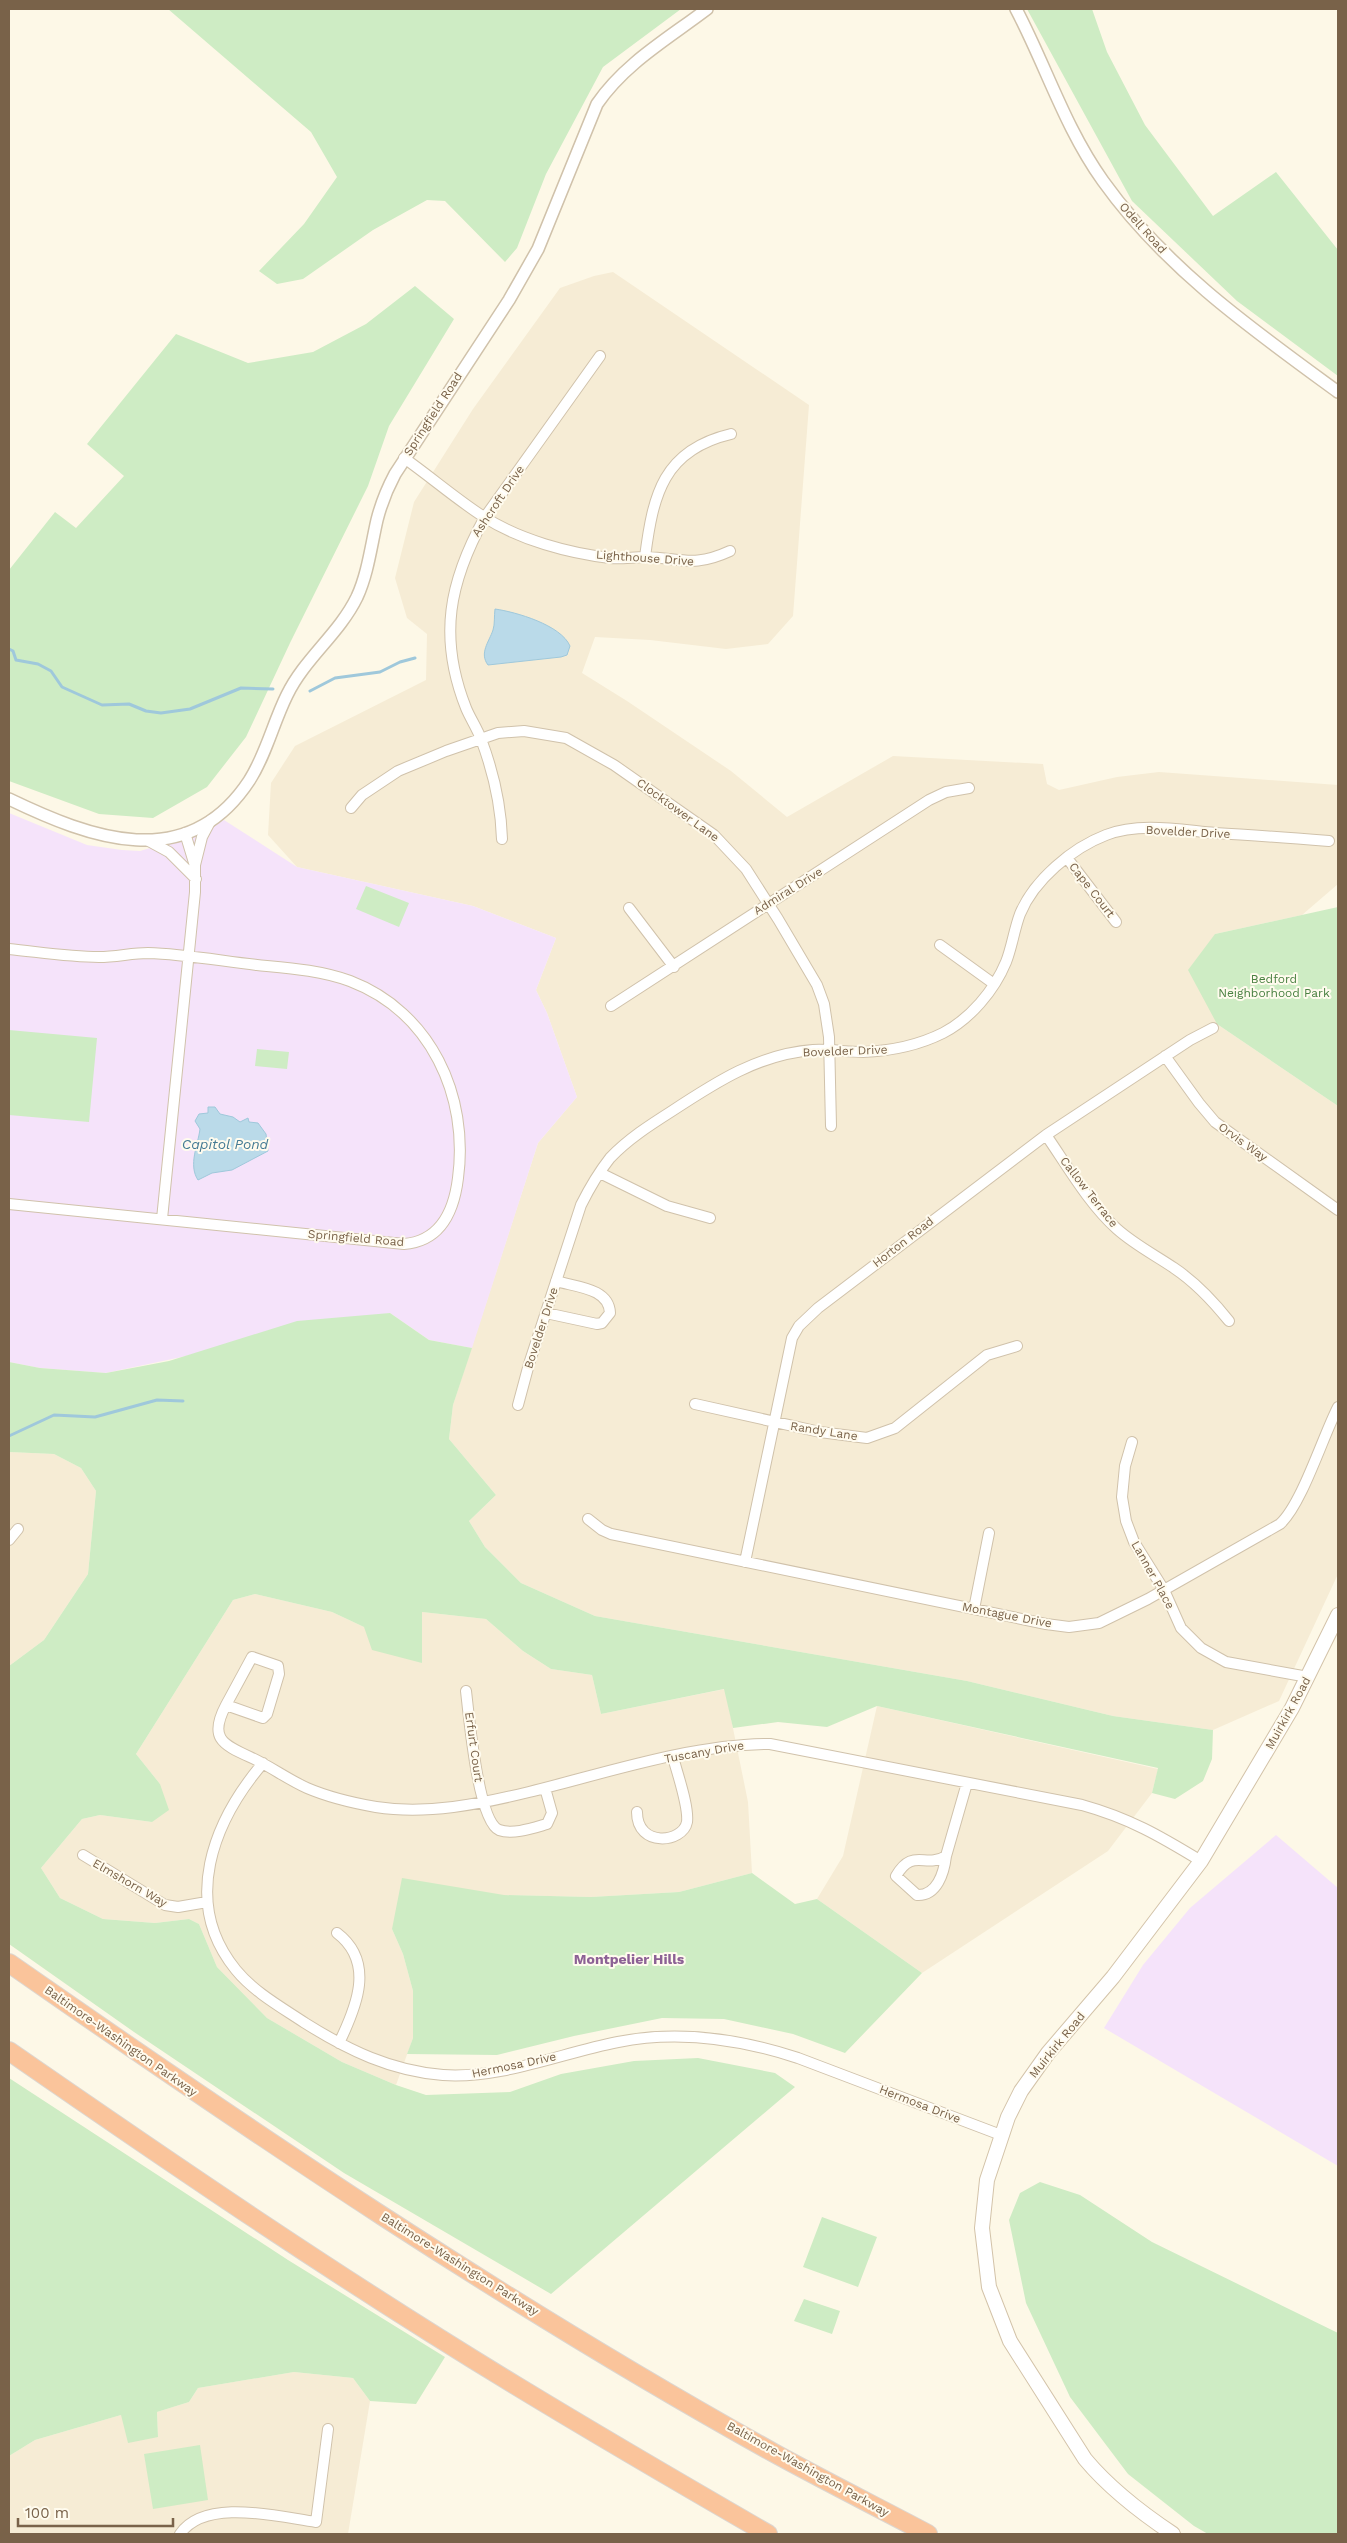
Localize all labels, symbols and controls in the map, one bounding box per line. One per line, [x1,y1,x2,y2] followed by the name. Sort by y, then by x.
[1116,200,1170,256] street label: Odell Road
[401,370,465,458] street label: Springfield Road
[469,463,527,539] street label: Ashcroft Drive
[595,548,695,568] street label: Lighthouse Drive
[634,775,722,845] street label: Clocktower Lane
[1145,823,1231,841] street label: Bovelder Drive
[1066,860,1118,920] street label: Cape Court
[751,864,825,918] street label: Admiral Drive
[1218,972,1330,1000] park label: Bedford Neighborhood Park
[802,1043,888,1059] street label: Bovelder Drive
[1216,1120,1271,1165] street label: Orvis Way
[182,1136,269,1152] water label: Capitol Pond
[1057,1154,1121,1230] street label: Callow Terrace
[870,1214,936,1270] street label: Horton Road
[307,1227,405,1249] street label: Springfield Road
[521,1285,561,1371] street label: Bovelder Drive
[789,1419,859,1443] street label: Randy Lane
[1128,1538,1178,1612] street label: Lanner Place
[961,1599,1053,1631] street label: Montague Drive
[1262,1674,1314,1752] street label: Muirkirk Road
[462,1711,486,1783] street label: Erfurt Court
[663,1738,745,1766] street label: Tuscany Drive
[90,1856,170,1910] street label: Elmshorn Way
[574,1951,685,1967] district label: Montpelier Hills
[42,1983,201,2100] street label: Baltimore-Washington Parkway
[1026,2009,1088,2081] street label: Muirkirk Road
[471,2049,558,2081] street label: Hermosa Drive
[877,2082,963,2126] street label: Hermosa Drive
[379,2210,542,2319] street label: Baltimore-Washington Parkway
[725,2419,892,2520] street label: Baltimore-Washington Parkway
[18,2496,172,2528] scale bar
[25,2504,69,2522] text: 100 m

